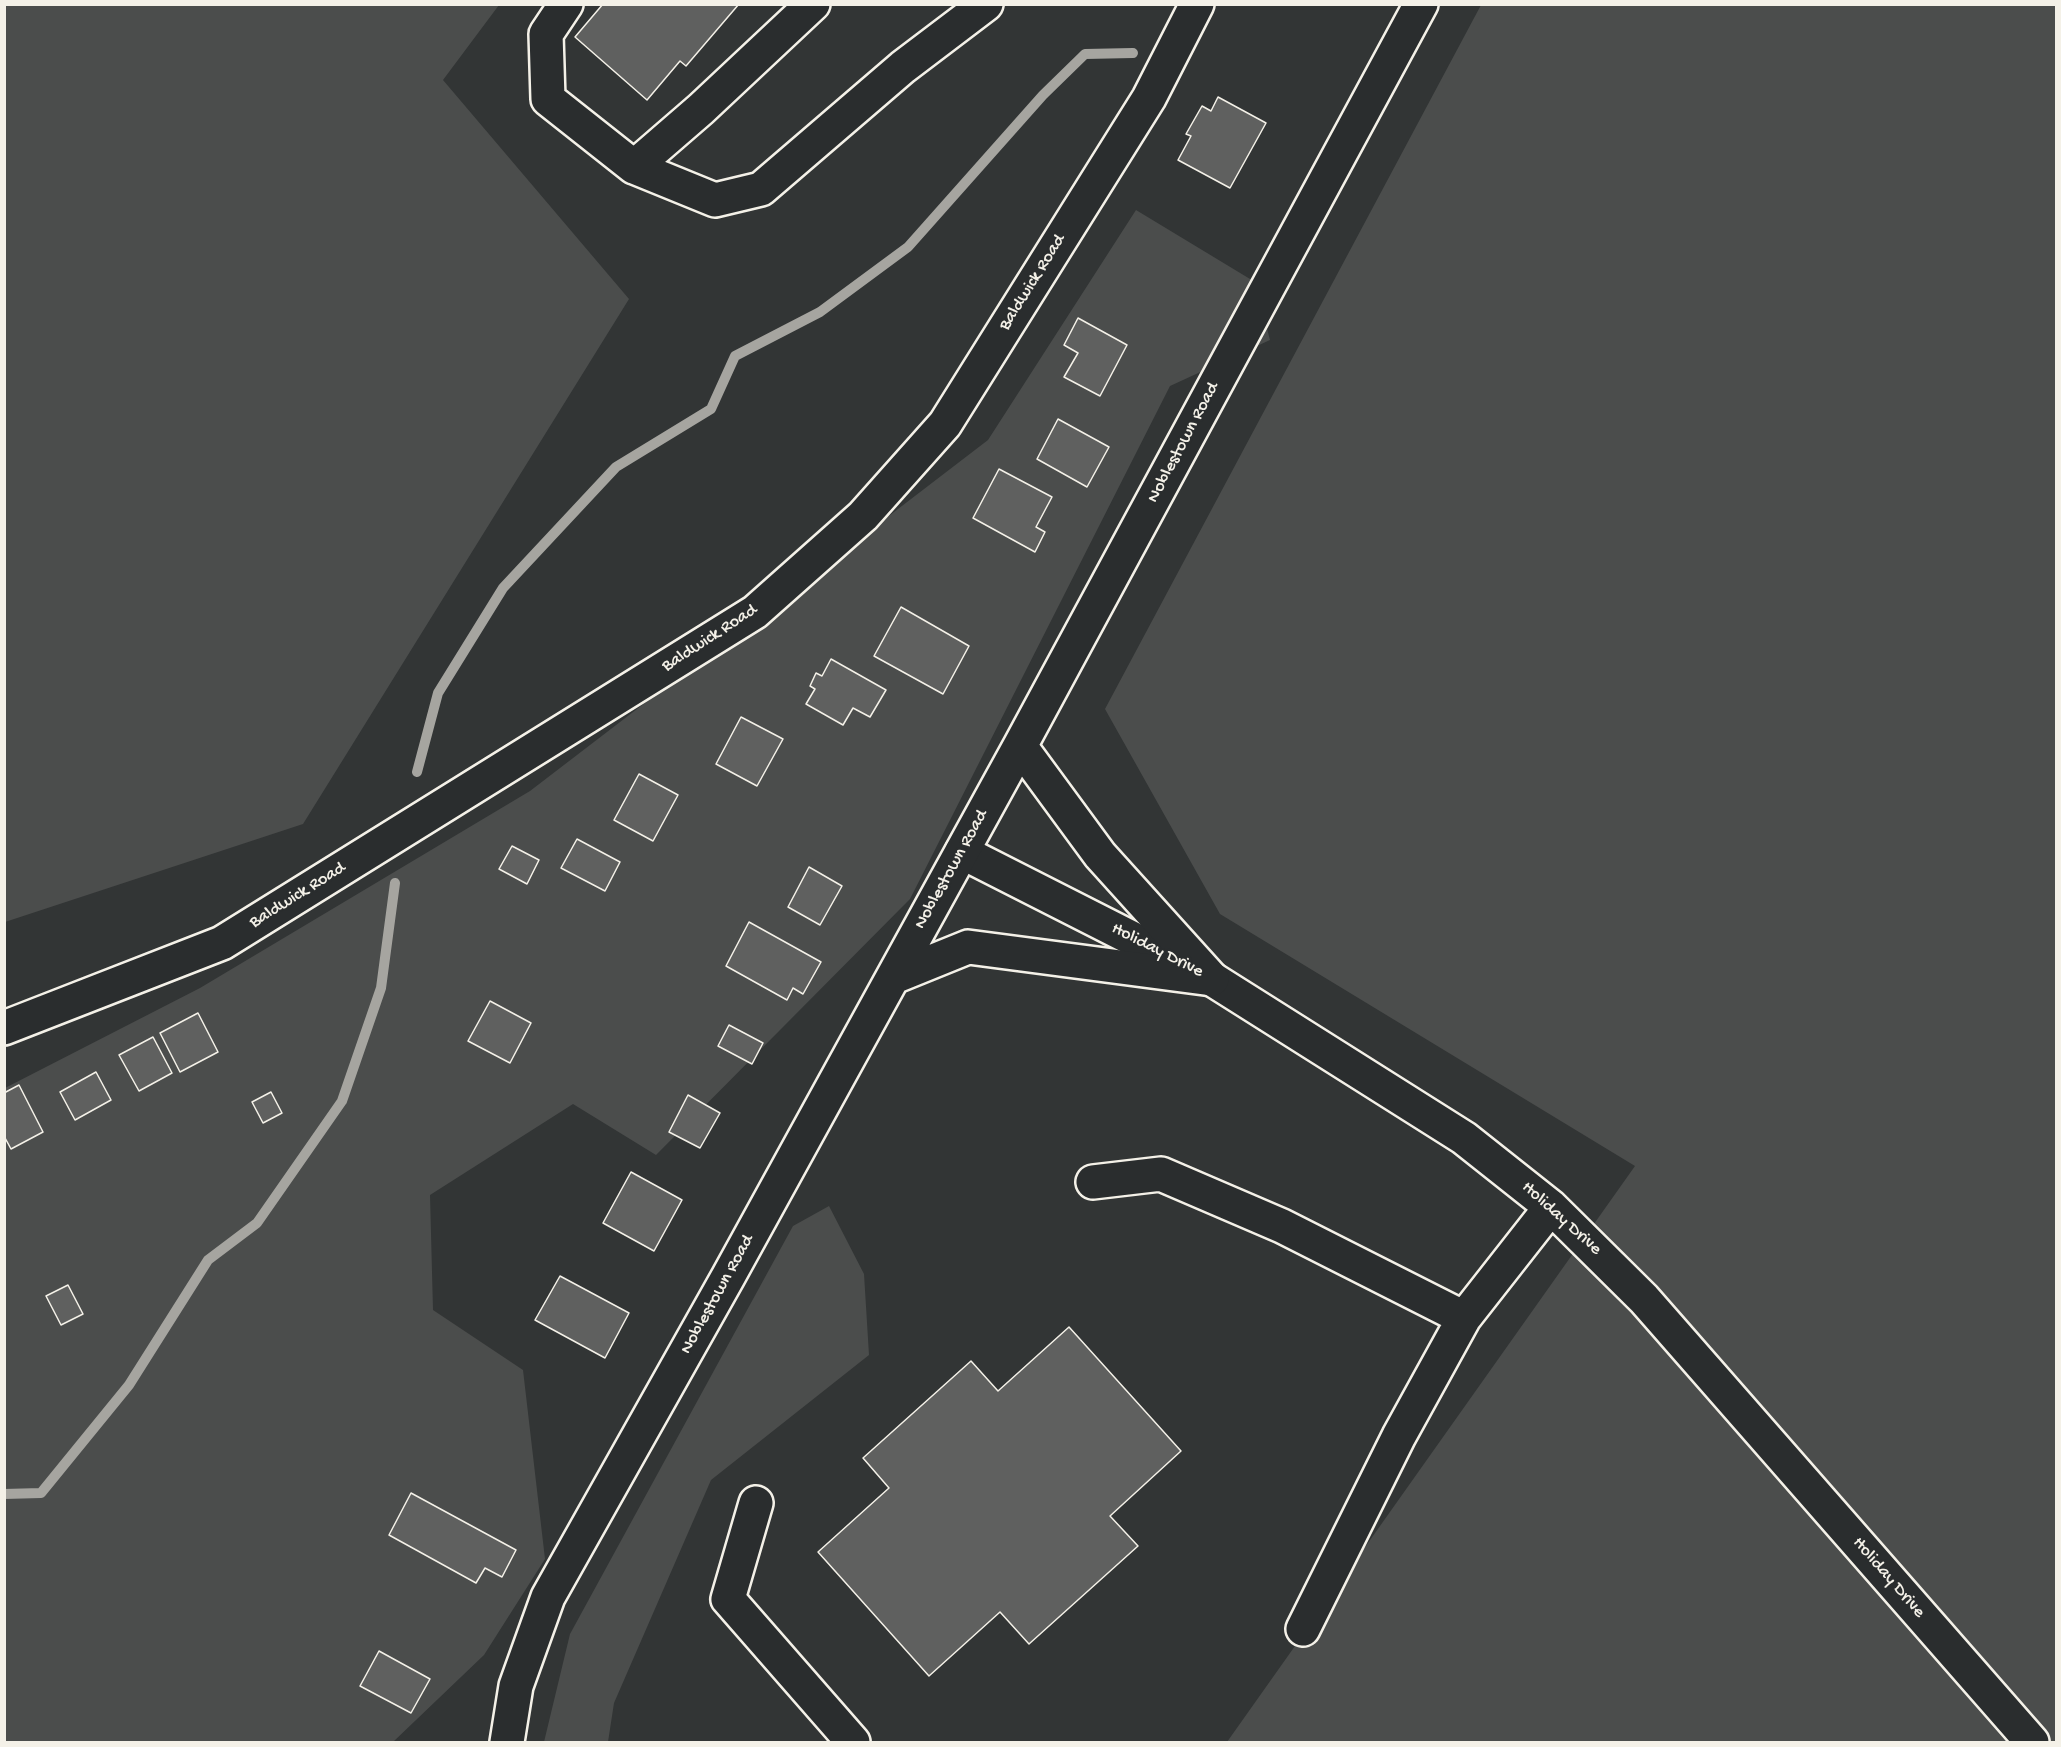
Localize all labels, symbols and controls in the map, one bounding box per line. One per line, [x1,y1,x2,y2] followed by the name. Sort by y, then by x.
[995,231,1071,335] street label: Baldwick Road
[1143,379,1225,507] street label: Noblestown Road
[658,600,762,678] street label: Baldwick Road
[910,806,994,934] street label: Noblestown Road
[246,858,350,934] street label: Baldwick Road
[1107,919,1207,983] street label: Holiday Drive
[1516,1177,1606,1261] street label: Holiday Drive
[676,1231,760,1359] street label: Noblestown Road
[1847,1533,1929,1623] street label: Holiday Drive

